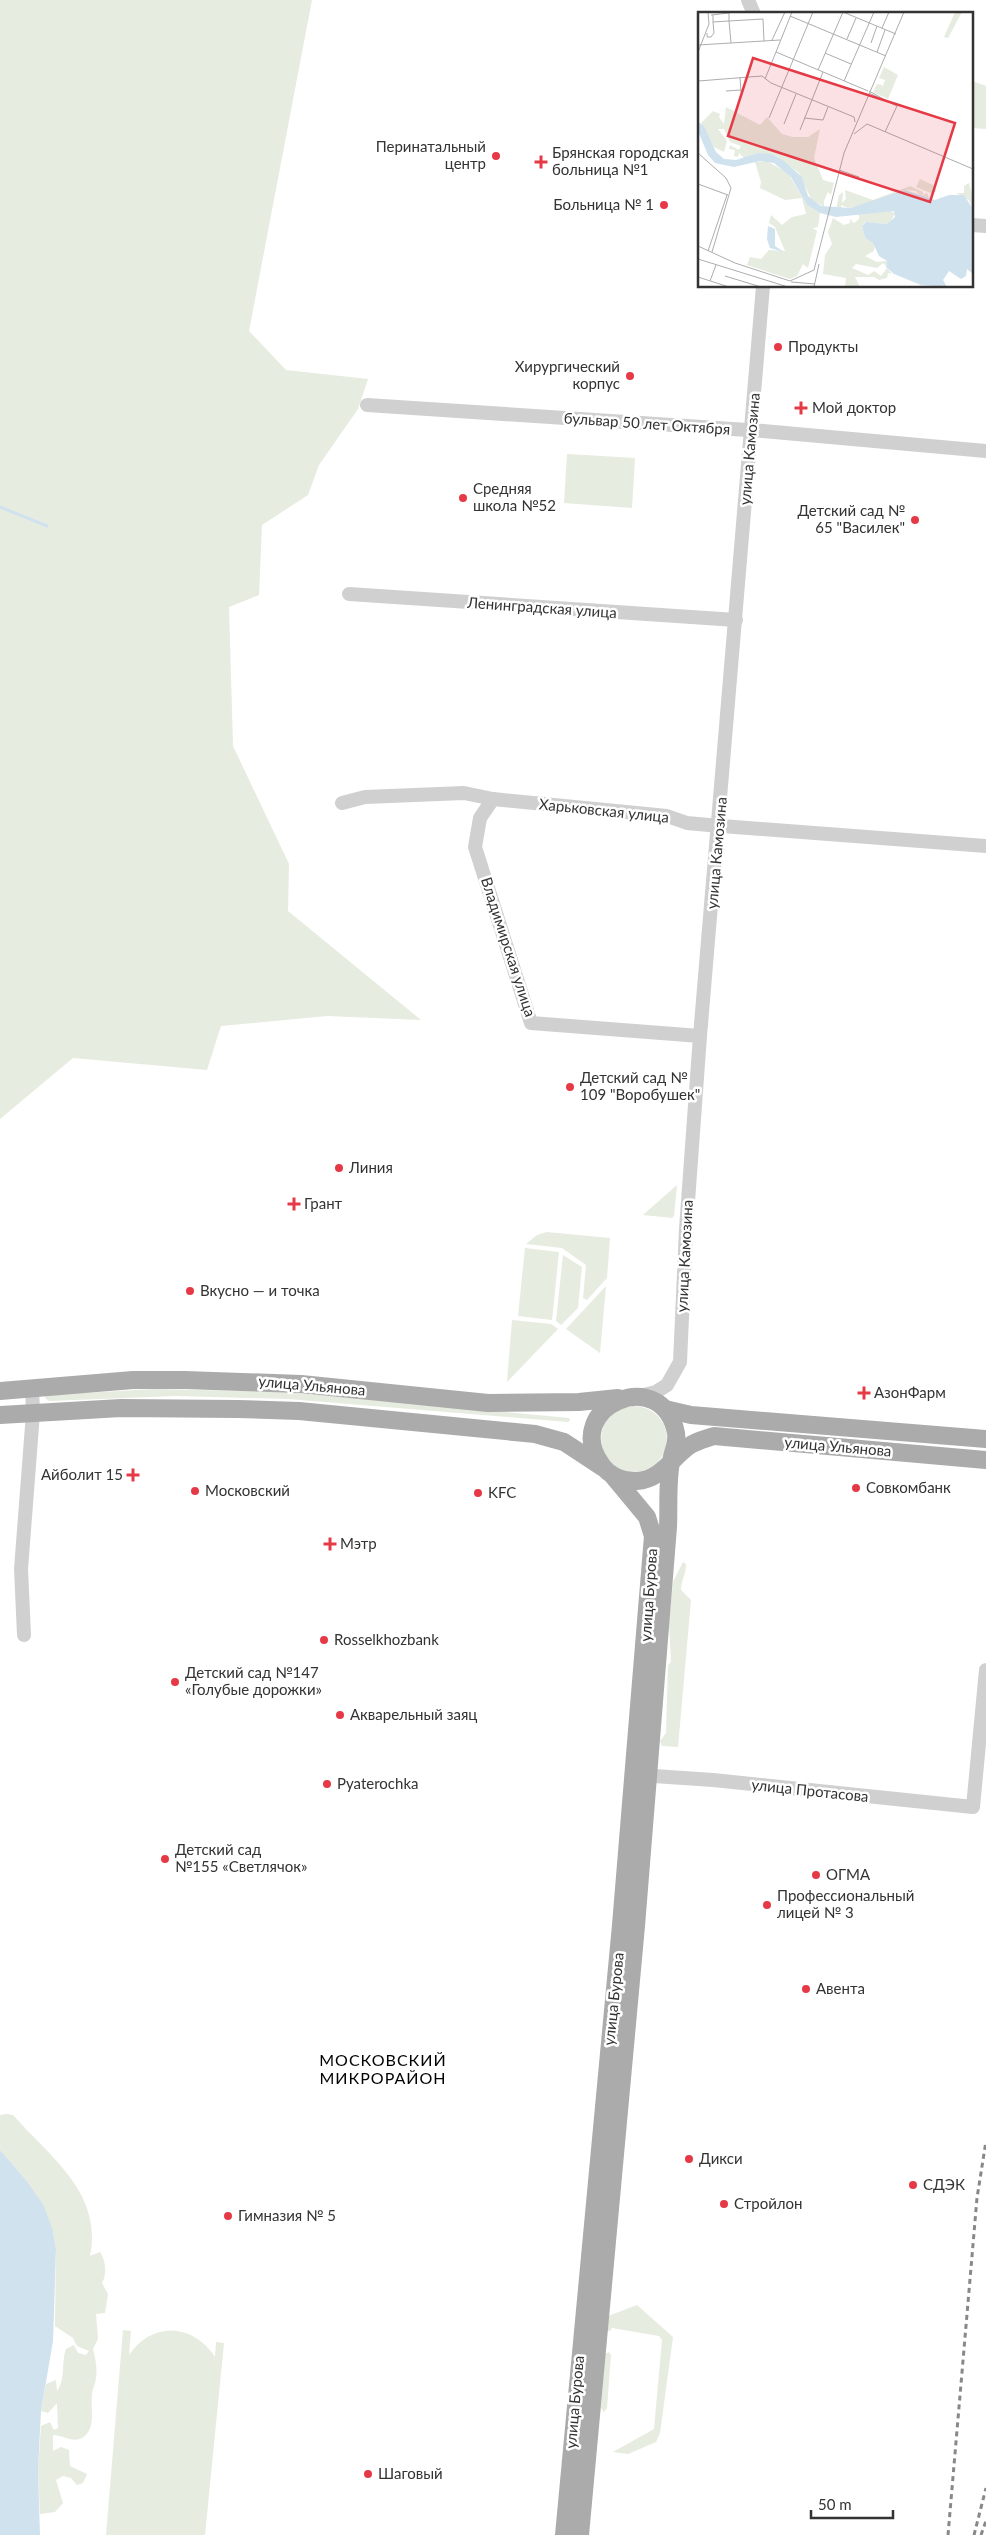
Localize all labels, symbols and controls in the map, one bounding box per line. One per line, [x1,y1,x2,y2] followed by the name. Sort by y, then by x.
[698,12,974,288] inset map
[376,137,486,172] place label: Перинатальный центр
[552,143,689,178] place label: Брянская городская больница №1
[490,150,502,162] marker: Перинатальный центр
[534,155,548,169] marker: Брянская городская больница №1
[553,195,654,213] place label: Больница № 1
[658,199,670,211] marker: Больница № 1
[788,337,858,355] place label: Продукты
[772,341,784,353] marker: Продукты
[515,357,620,392] place label: Хирургический корпус
[624,370,636,382] marker: Хирургический корпус
[735,392,763,506] street label: улица Камозина
[812,398,896,416] place label: Мой доктор
[794,401,808,415] marker: Мой доктор
[563,408,731,438] street label: бульвар 50 лет Октября
[473,479,556,514] place label: Средняя школа №52
[457,492,469,504] marker: Средняя школа №52
[797,501,905,536] place label: Детский сад № 65 "Василек"
[909,514,921,526] marker: Детский сад № 65 "Василек"
[466,593,617,621] street label: Ленинградская улица
[538,794,670,826] street label: Харьковская улица
[702,796,730,910] street label: улица Камозина
[478,875,540,1019] street label: Владимирская улица
[580,1068,700,1103] place label: Детский сад № 109 "Воробушек"
[564,1081,576,1093] marker: Детский сад № 109 "Воробушек"
[348,1158,393,1176] place label: Линия
[333,1162,345,1174] marker: Линия
[304,1194,343,1212] place label: Грант
[288,1198,300,1210] marker: Грант
[672,1199,696,1313] street label: улица Камозина
[200,1281,320,1299] place label: Вкусно — и точка
[184,1285,196,1297] marker: Вкусно — и точка
[258,1371,366,1399] street label: улица Ульянова
[874,1383,946,1401] place label: АзонФарм
[858,1387,870,1399] marker: АзонФарм
[784,1432,892,1460] street label: улица Ульянова
[41,1465,123,1483] place label: Айболит 15
[127,1469,139,1481] marker: Айболит 15
[866,1478,951,1496] place label: Совкомбанк
[205,1481,290,1499] place label: Московский
[850,1482,862,1494] marker: Совкомбанк
[488,1483,516,1501] place label: KFC
[189,1485,201,1497] marker: Московский
[472,1487,484,1499] marker: KFC
[340,1534,377,1552] place label: Мэтр
[324,1538,336,1550] marker: Мэтр
[636,1548,660,1642] street label: улица Бурова
[334,1630,439,1648] place label: Rosselkhozbank
[318,1634,330,1646] marker: Rosselkhozbank
[185,1663,322,1698] place label: Детский сад №147 «Голубые дорожки»
[169,1676,181,1688] marker: Детский сад №147 «Голубые дорожки»
[350,1705,477,1723] place label: Акварельный заяц
[334,1709,346,1721] marker: Акварельный заяц
[337,1774,418,1792] place label: Pyaterochka
[751,1775,870,1805] street label: улица Протасова
[321,1778,333,1790] marker: Pyaterochka
[175,1840,307,1875] place label: Детский сад №155 «Светлячок»
[159,1853,171,1865] marker: Детский сад №155 «Светлячок»
[826,1865,871,1883] place label: ОГМА
[810,1869,822,1881] marker: ОГМА
[777,1886,914,1921] place label: Профессиональный лицей № 3
[761,1899,773,1911] marker: Профессиональный лицей № 3
[599,1952,627,2046] street label: улица Бурова
[816,1979,865,1997] place label: Авента
[800,1983,812,1995] marker: Авента
[319,2050,447,2087] district label: МОСКОВСКИЙ МИКРОРАЙОН
[699,2149,743,2167] place label: Дикси
[683,2153,695,2165] marker: Дикси
[923,2175,965,2193] place label: СДЭК
[907,2179,919,2191] marker: СДЭК
[734,2194,803,2212] place label: Стройлон
[718,2198,730,2210] marker: Стройлон
[238,2206,336,2224] place label: Гимназия № 5
[222,2210,234,2222] marker: Гимназия № 5
[561,2355,587,2449] street label: улица Бурова
[378,2464,443,2482] place label: Шаговый
[362,2468,374,2480] marker: Шаговый
[811,2488,894,2520] scale bar
[818,2495,852,2513] text: 50 m

